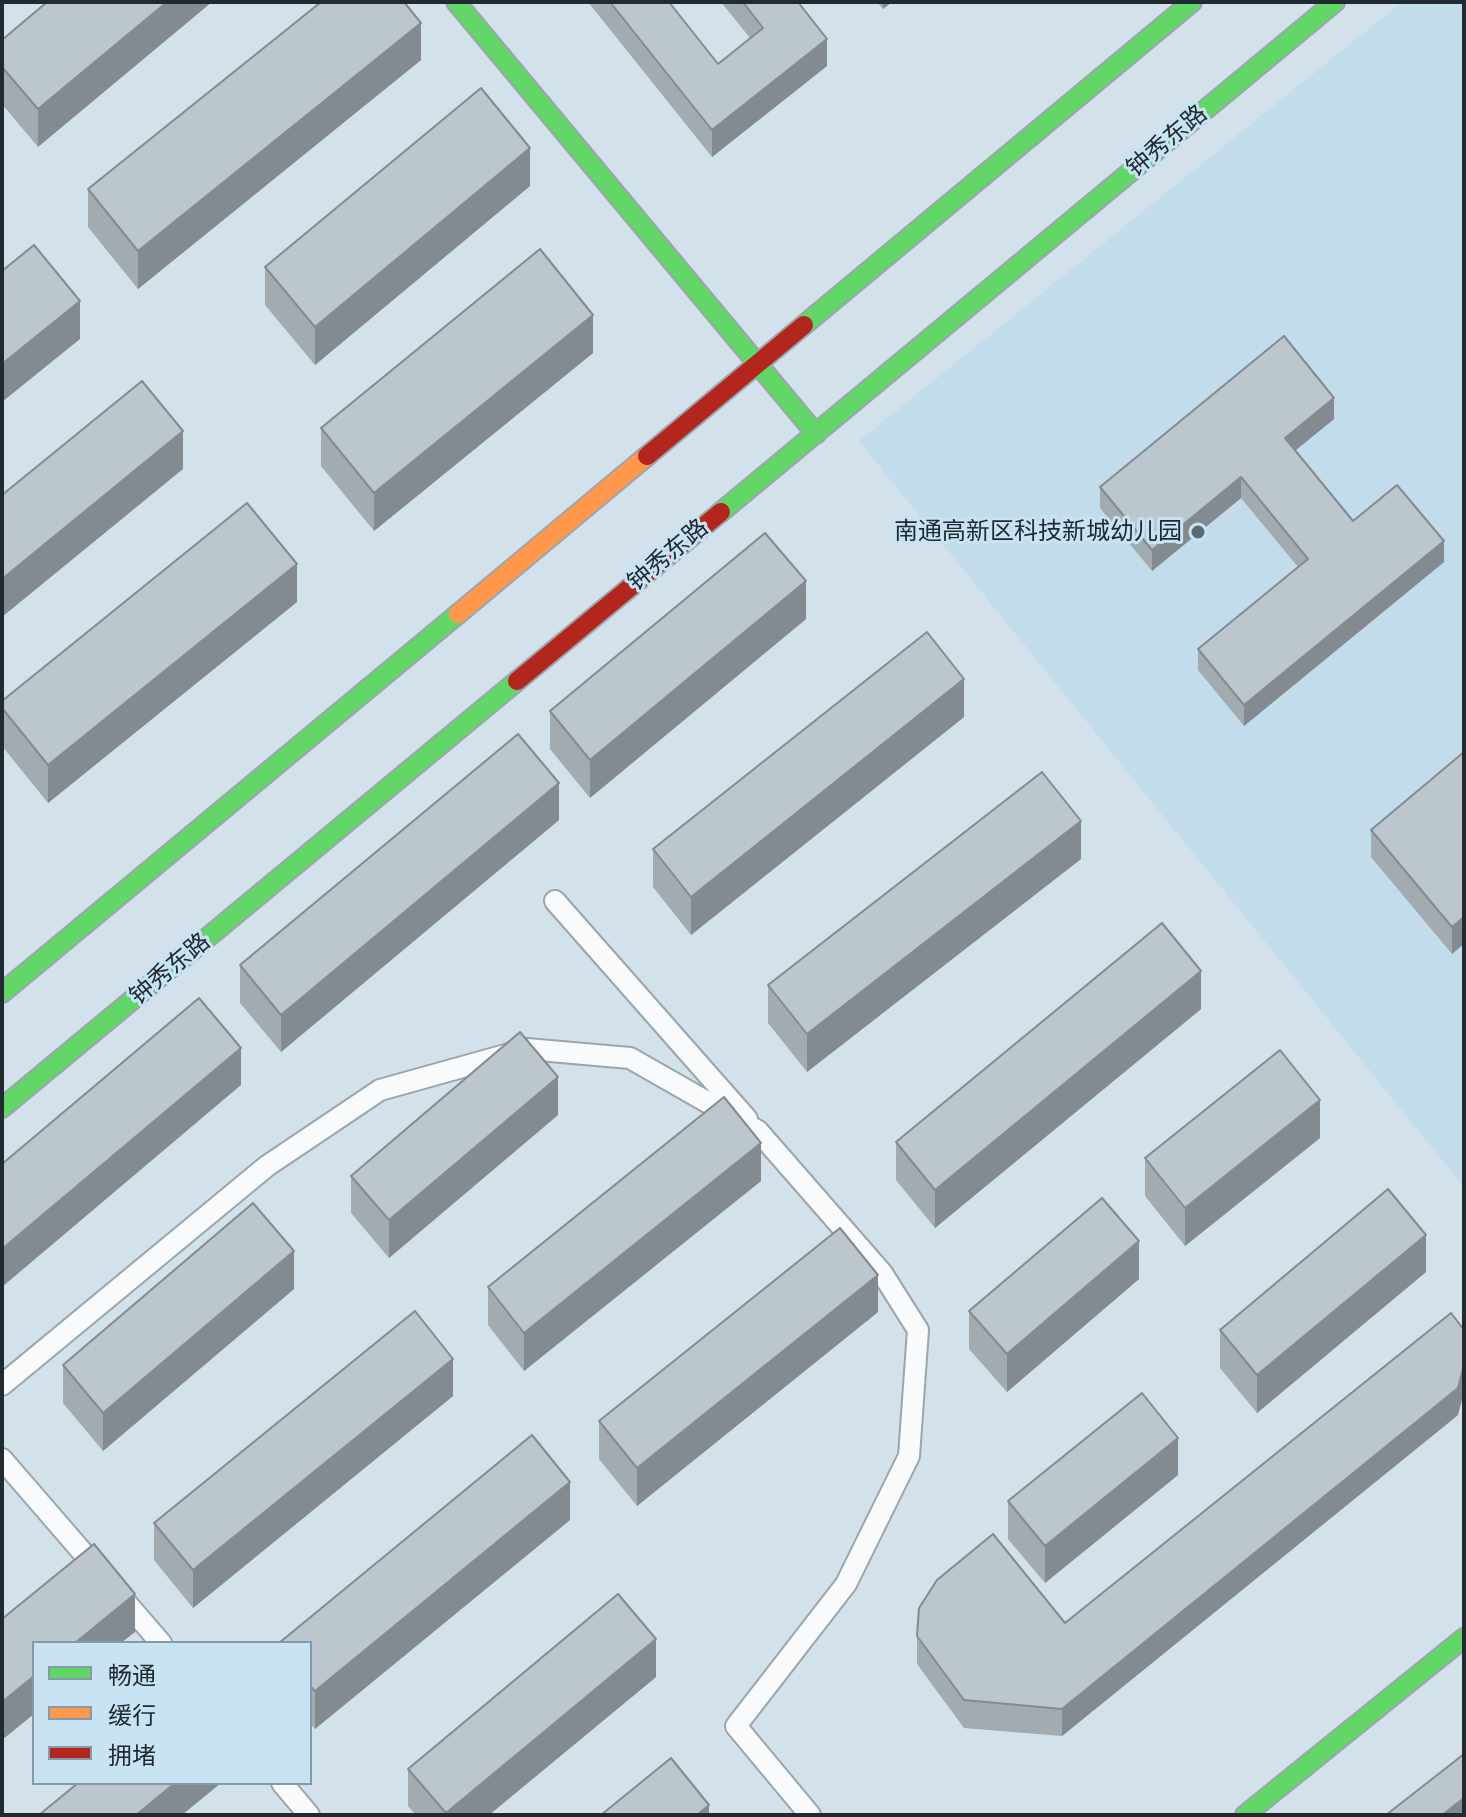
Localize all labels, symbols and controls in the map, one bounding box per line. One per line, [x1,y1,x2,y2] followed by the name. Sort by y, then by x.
[1121,99,1213,183] street label: 钟秀东路
[622,513,714,597] street label: 钟秀东路
[894,518,1182,546] place label: 南通高新区科技新城幼儿园
[1189,523,1207,541] marker: 南通高新区科技新城幼儿园
[124,927,216,1011] street label: 钟秀东路
[32,1641,312,1785] legend
[108,1662,156,1689] text: 畅通
[108,1702,156,1729] text: 缓行
[108,1742,156,1769] text: 拥堵

